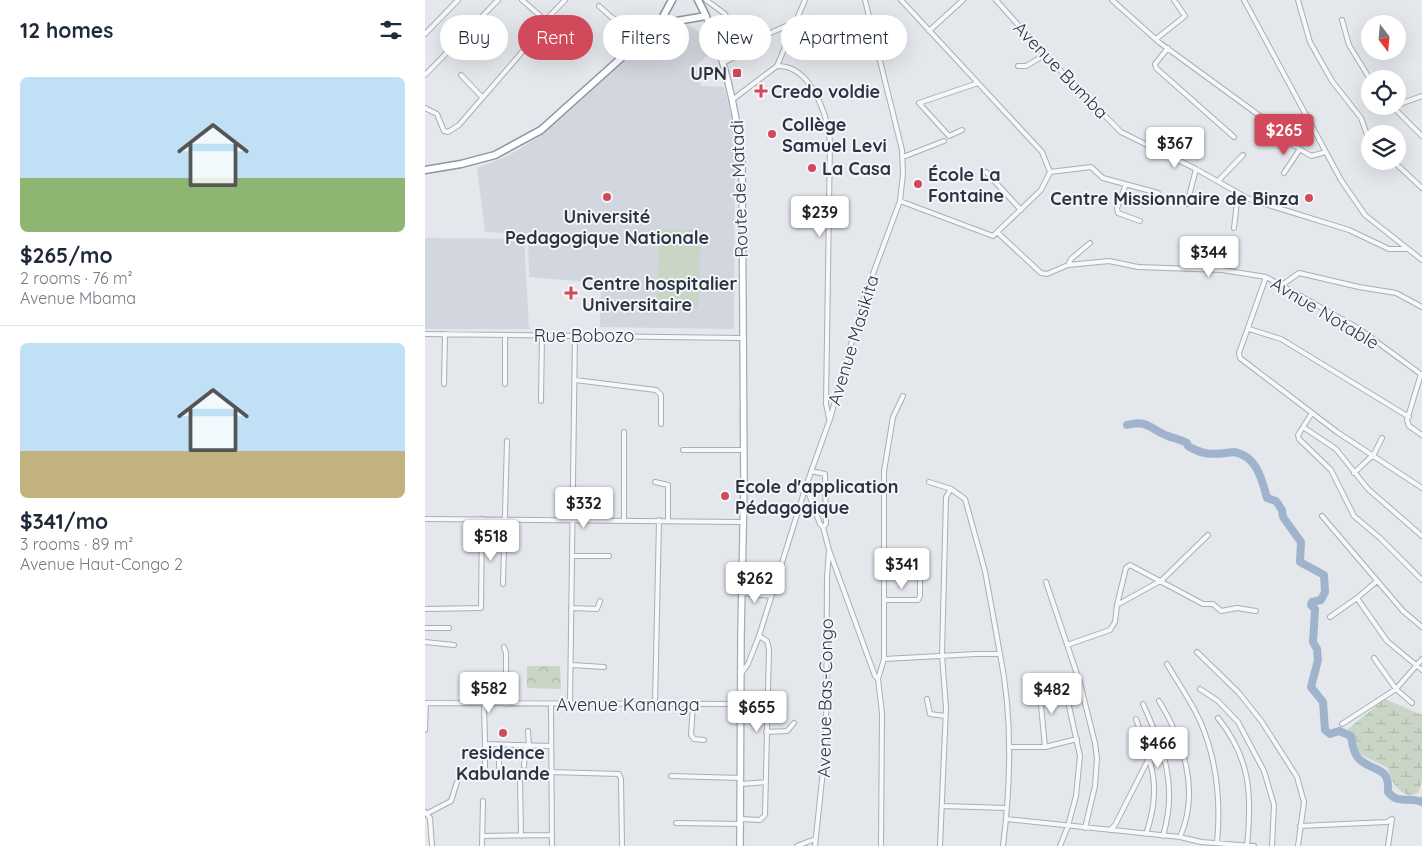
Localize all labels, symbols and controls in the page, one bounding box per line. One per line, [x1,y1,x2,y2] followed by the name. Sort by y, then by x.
[440,15,508,60] chip: Buy
[518,15,593,60] chip: Rent
[603,15,689,60] chip: Filters
[699,15,771,60] chip: New
[781,15,907,60] chip: Apartment
[1361,15,1406,60] north arrow
[1361,15,1406,170] map controls
[377,16,405,44] icon: filters
[1009,16,1113,124] street label: Avenue Bumba
[20,17,113,43] text: 12 homes
[690,62,727,85] place label: UPN
[731,67,743,79] marker: UPN
[1361,70,1406,115] button: locate
[771,80,880,103] place label: Credo voldie
[755,85,767,97] marker: Credo voldie
[168,110,258,200] icon: home
[782,113,887,157] place label: Collège Samuel Levi
[1254,114,1314,156] pin: $265
[725,120,753,258] street label: Route de Matadi
[1266,120,1302,140] text: $265
[1361,125,1406,170] button: layers
[1145,126,1205,169] pin: $367
[766,128,778,140] marker: Collège Samuel Levi
[1157,133,1193,153] text: $367
[822,157,891,180] place label: La Casa
[806,162,818,174] marker: La Casa
[928,163,1004,207] place label: École La Fontaine
[912,178,924,190] marker: École La Fontaine
[1050,187,1299,210] place label: Centre Missionnaire de Binza
[601,191,613,203] marker: Université Pedagogique Nationale
[1303,192,1315,204] marker: Centre Missionnaire de Binza
[790,196,850,238] pin: $239
[802,202,838,222] text: $239
[505,205,709,249] place label: Université Pedagogique Nationale
[1179,236,1239,278] pin: $344
[20,242,113,268] text: $265/mo
[1191,242,1227,262] text: $344
[20,268,133,288] text: 2 rooms · 76 m²
[582,272,737,316] place label: Centre hospitalier Universitaire
[822,272,884,408] street label: Avenue Masikita
[1267,272,1383,354] street label: Avnue Notable
[564,286,578,300] marker: Centre hospitalier Universitaire
[20,288,136,308] text: Avenue Mbama
[534,324,634,347] street label: Rue Bobozo
[168,375,258,465] icon: home
[735,475,899,519] place label: Ecole d'application Pédagogique
[554,486,614,529] pin: $332
[719,490,731,502] marker: Ecole d'application Pédagogique
[566,493,602,513] text: $332
[20,508,108,534] text: $341/mo
[461,520,521,562] pin: $518
[474,526,508,546] text: $518
[20,534,133,554] text: 3 rooms · 89 m²
[872,548,932,590] pin: $341
[20,554,183,574] text: Avenue Haut-Congo 2
[885,554,919,574] text: $341
[725,562,785,604] pin: $262
[737,568,773,588] text: $262
[812,618,838,778] street label: Avenue Bas-Congo
[459,672,519,714] pin: $582
[1022,672,1082,715] pin: $482
[471,678,507,698] text: $582
[1034,679,1070,699] text: $482
[727,690,787,733] pin: $655
[556,693,700,716] street label: Avenue Kananga
[739,697,775,717] text: $655
[1128,726,1188,769] pin: $466
[497,727,509,739] marker: residence Kabulande
[1140,733,1176,753] text: $466
[456,741,550,785] place label: residence Kabulande

